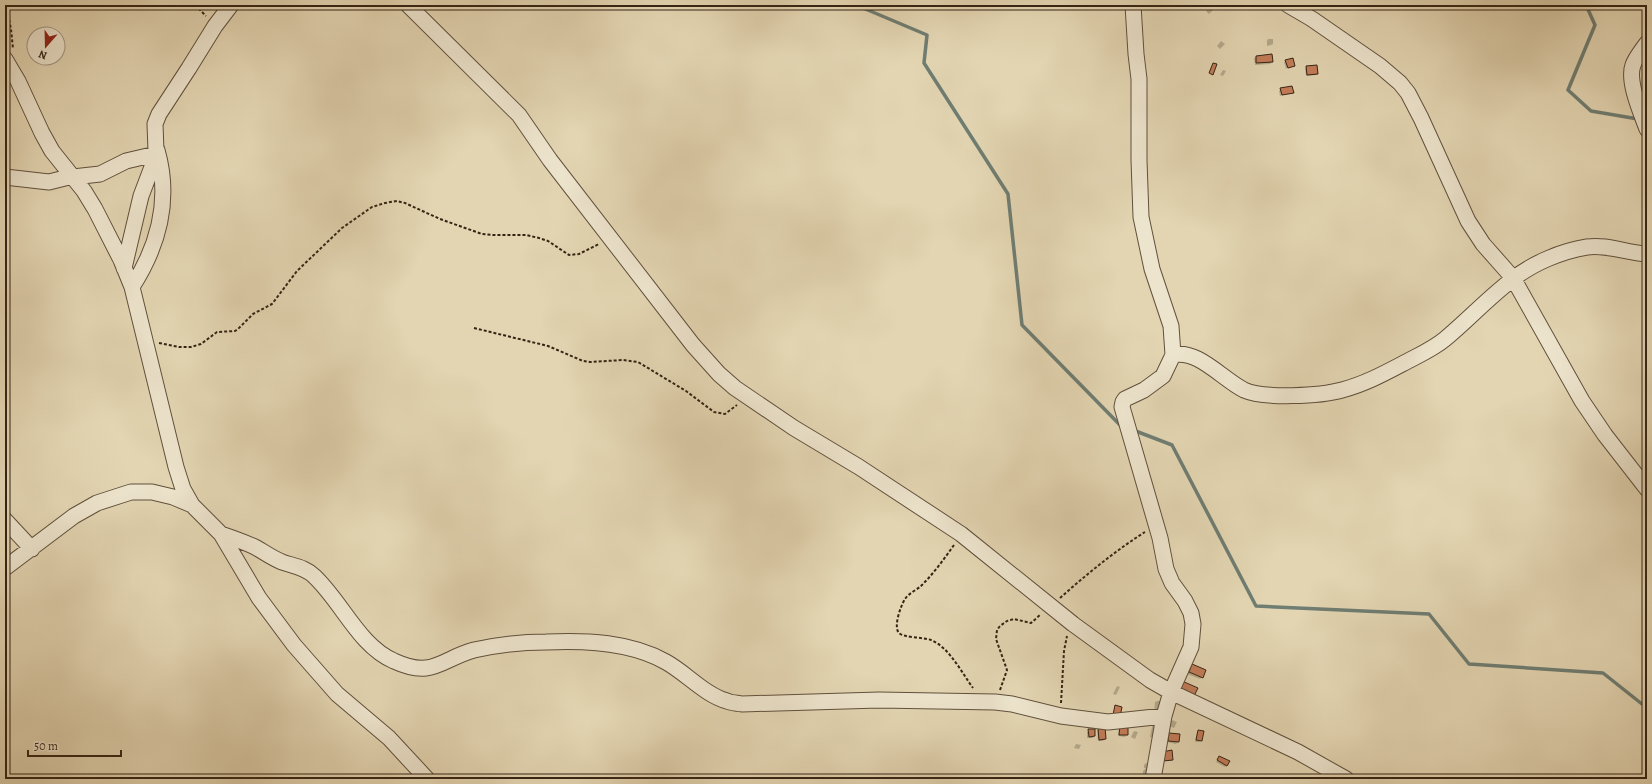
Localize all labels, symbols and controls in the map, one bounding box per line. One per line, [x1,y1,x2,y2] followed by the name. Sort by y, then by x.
[26,26,66,66] north arrow
[36,47,49,63] text: N
[28,732,121,758] scale bar
[34,738,58,754] text: 50 m

